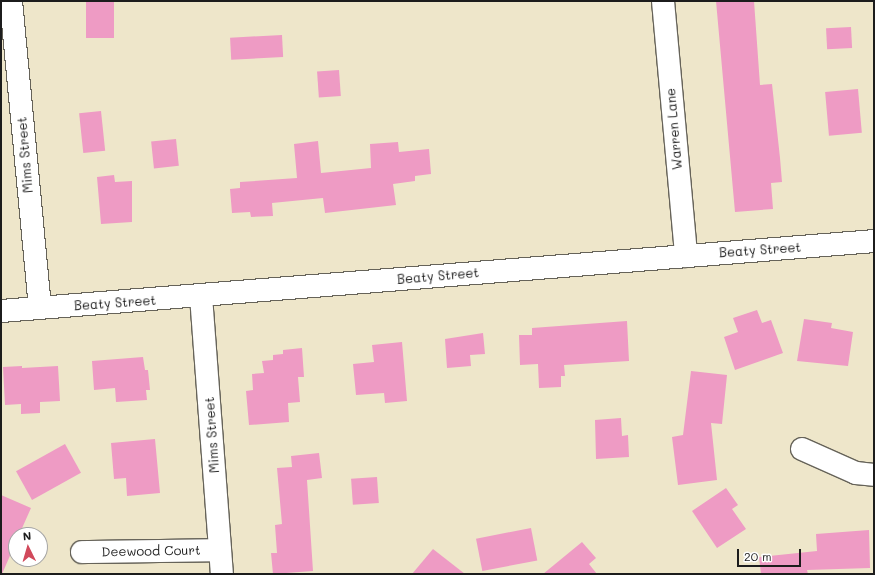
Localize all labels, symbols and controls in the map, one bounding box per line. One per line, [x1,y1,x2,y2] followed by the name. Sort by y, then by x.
[663,87,685,171] street label: Warren Lane
[14,116,36,194] street label: Mims Street
[718,239,802,261] street label: Beaty Street
[396,265,480,287] street label: Beaty Street
[73,292,157,314] street label: Beaty Street
[202,396,222,474] street label: Mims Street
[8,527,48,567] north arrow
[22,528,32,543] text: N
[739,541,803,567] scale bar
[101,542,201,560] street label: Deewood Court
[744,548,772,564] text: 20 m

